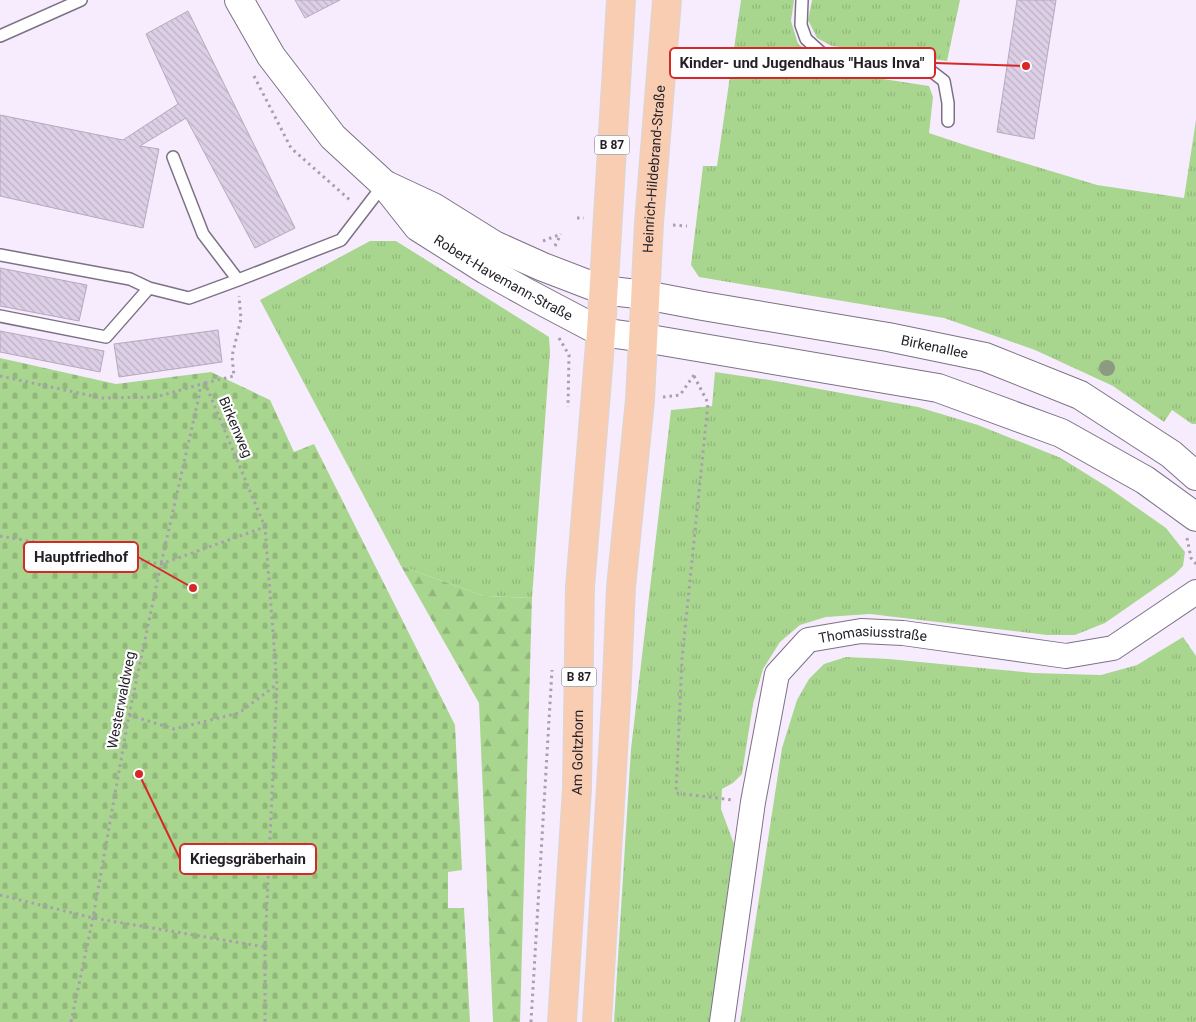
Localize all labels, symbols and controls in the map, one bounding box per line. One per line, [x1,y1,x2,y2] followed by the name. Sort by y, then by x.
[670,48,935,78] callout: Kinder- und Jugendhaus "Haus Inva"
[679,54,925,72] text: Kinder- und Jugendhaus "Haus Inva"
[639,85,668,253] street label: Heinrich-Hildebrand-Straße
[594,136,630,154] road number: B 87
[431,231,575,324] street label: Robert-Havemann-Straße
[900,332,970,361] street label: Birkenallee
[216,394,256,460] street label: Birkenweg
[24,542,138,572] callout: Hauptfriedhof
[34,548,129,566] text: Hauptfriedhof
[817,623,928,646] street label: Thomasiusstraße
[104,650,138,750] street label: Westerwaldweg
[562,668,596,686] road number: B 87
[569,710,586,796] street label: Am Goltzhorn
[180,844,316,874] callout: Kriegsgräberhain
[190,850,306,868] text: Kriegsgräberhain

